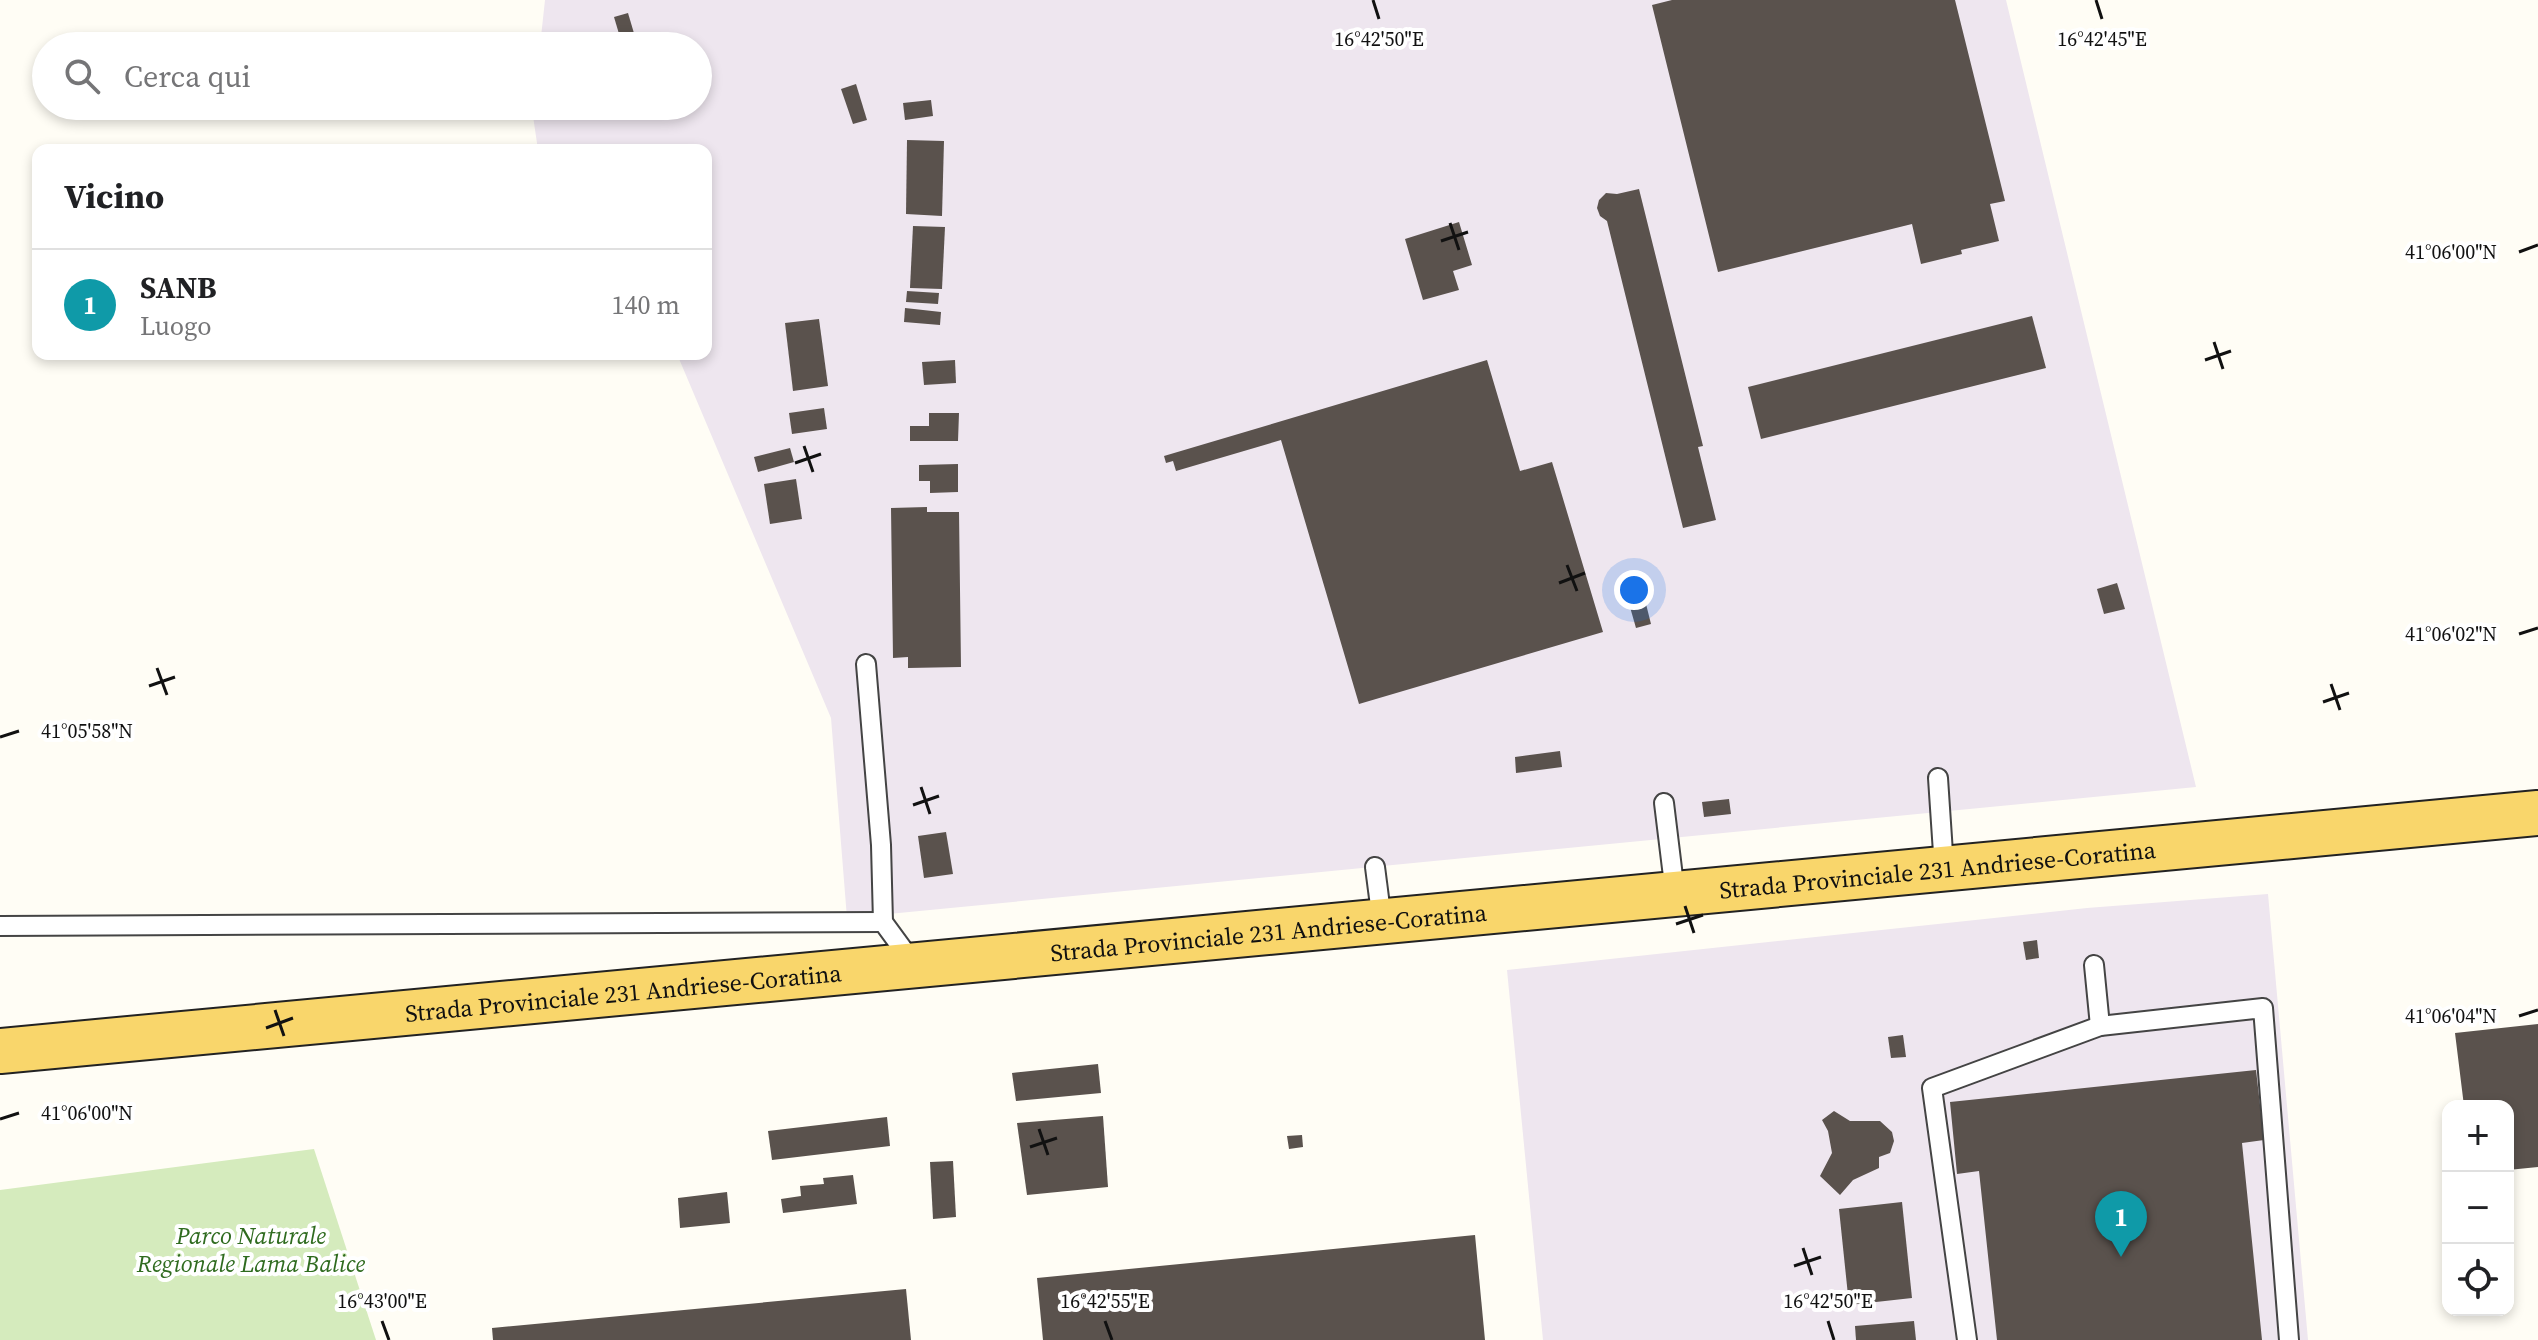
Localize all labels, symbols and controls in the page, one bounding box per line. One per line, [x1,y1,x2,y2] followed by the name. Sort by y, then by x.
[1334,25,1424,53] text: 16°42'50"E
[2057,25,2147,53] text: 16°42'45"E
[32,32,712,120] search box
[60,54,104,98] icon: search
[124,56,251,97] text: Cerca qui
[64,173,164,219] text: Vicino
[2405,238,2497,266] text: 41°06'00"N
[140,267,217,308] text: SANB
[83,287,97,323] text: 1
[612,287,680,323] text: 140 m
[140,308,212,344] text: Luogo
[1614,570,1654,610] your location
[2405,620,2497,648] text: 41°06'02"N
[41,717,133,745] text: 41°05'58"N
[1718,832,2158,906] street label: Strada Provinciale 231 Andriese-Coratina
[1049,895,1489,969] street label: Strada Provinciale 231 Andriese-Coratina
[404,956,844,1029] street label: Strada Provinciale 231 Andriese-Coratina
[2405,1002,2497,1030] text: 41°06'04"N
[41,1099,133,1127] text: 41°06'00"N
[2442,1100,2514,1316] map controls
[2442,1100,2514,1172] button: +
[2442,1172,2514,1244] button: −
[2095,1191,2147,1257] pin: 1
[136,1219,366,1280] park label: Parco Naturale Regionale Lama Balice
[2442,1244,2514,1316] button: locate
[337,1287,427,1315] text: 16°43'00"E
[1060,1287,1150,1315] text: 16°42'55"E
[1783,1287,1873,1315] text: 16°42'50"E

